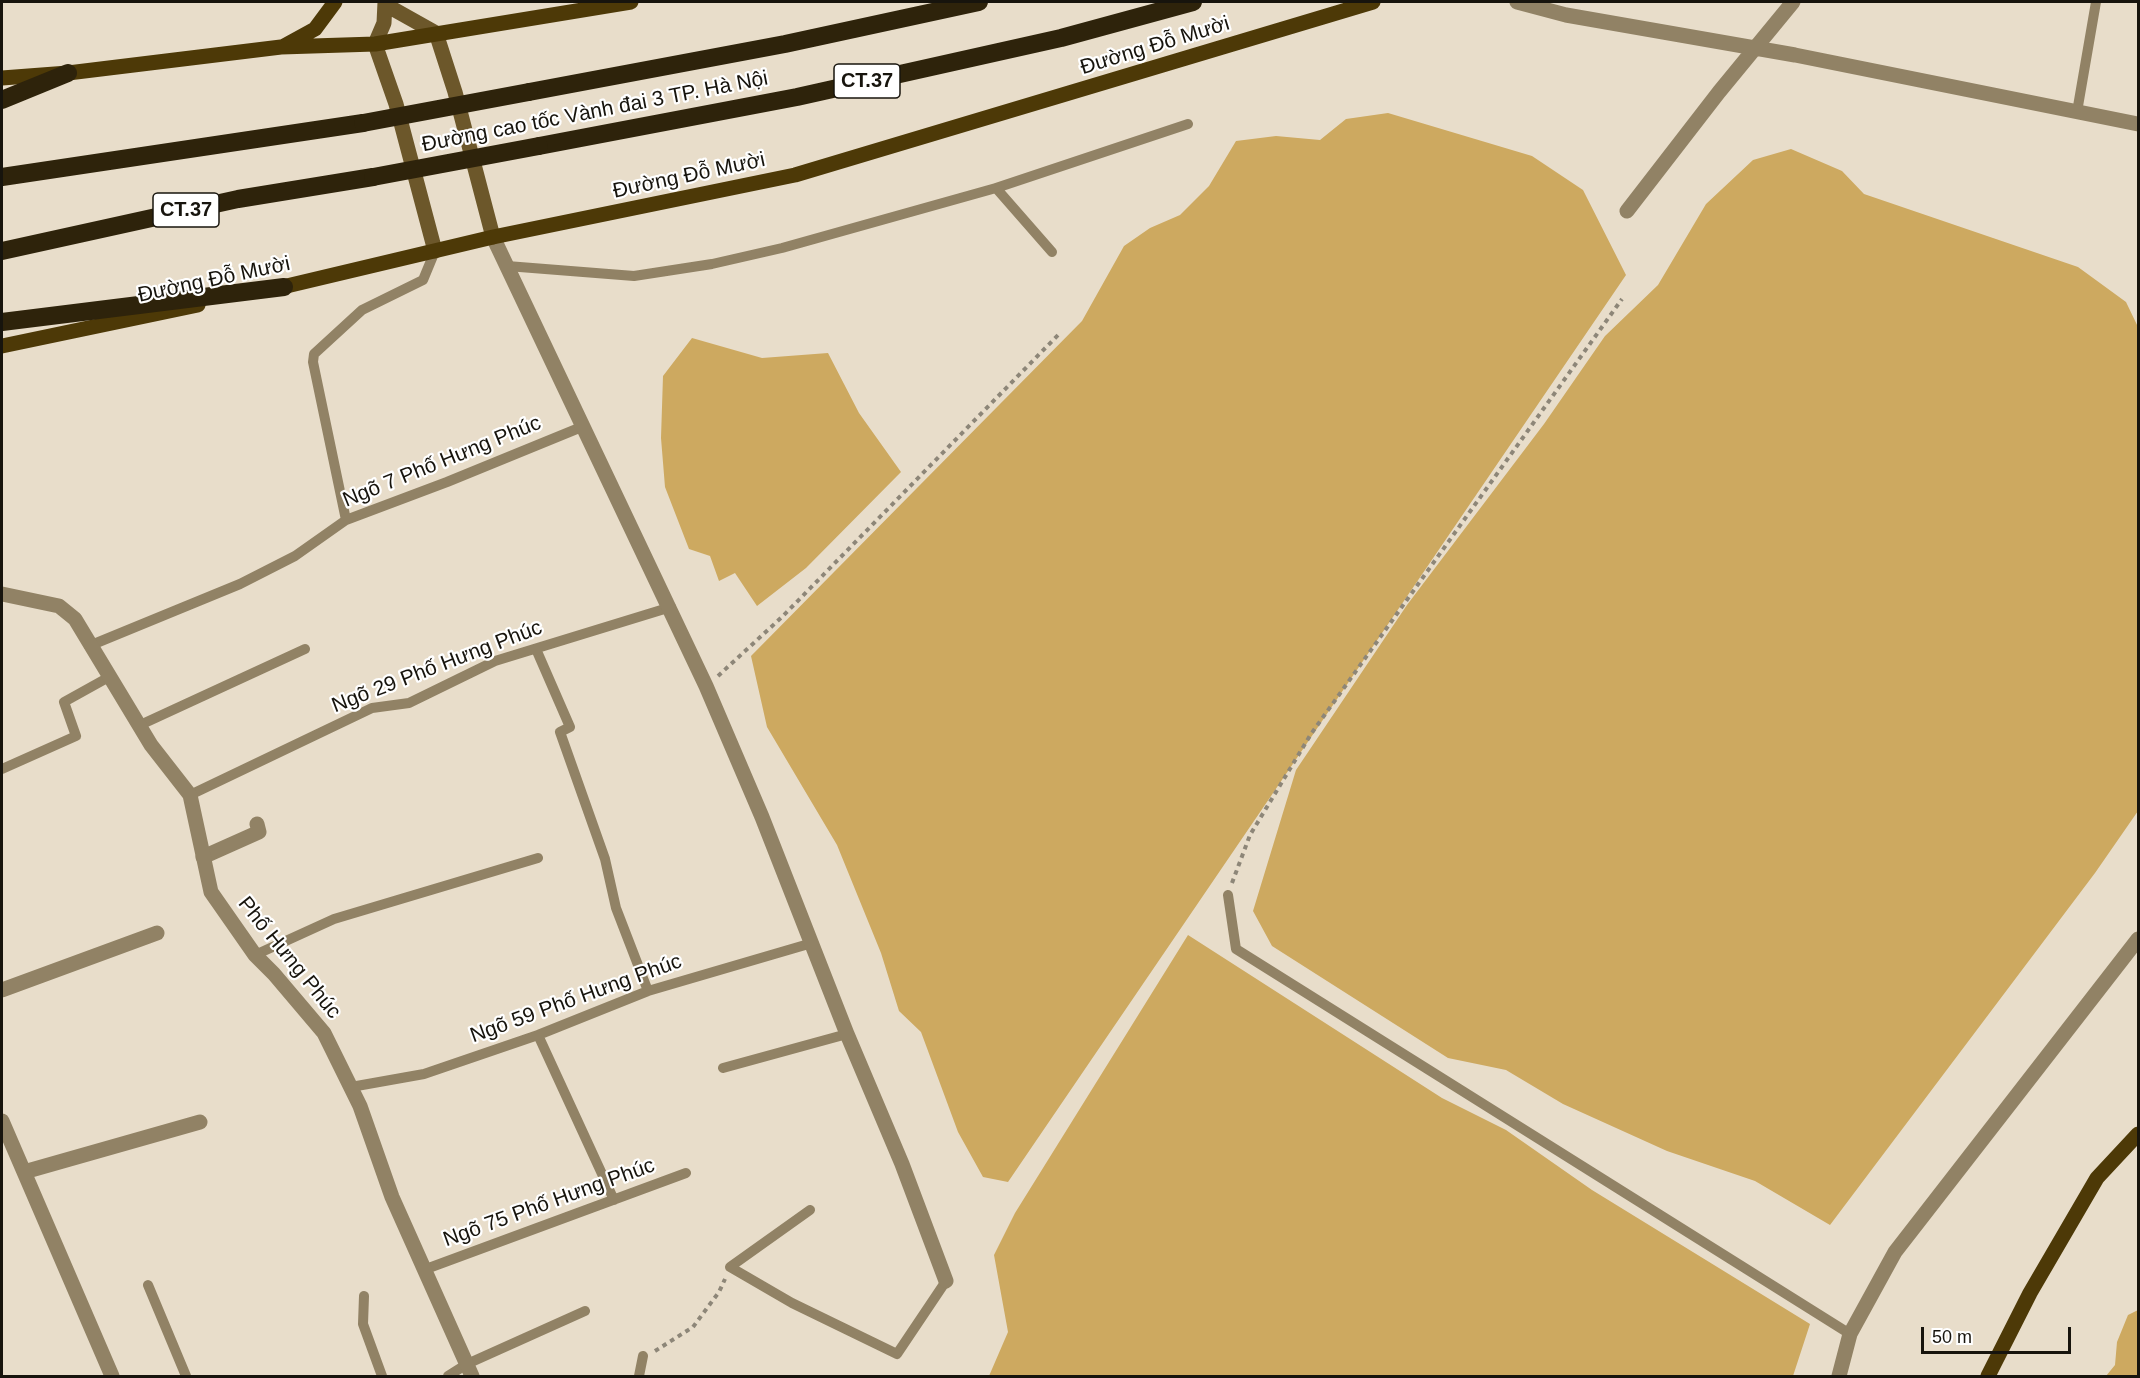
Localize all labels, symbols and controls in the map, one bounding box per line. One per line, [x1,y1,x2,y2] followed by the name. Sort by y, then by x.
[1077,11,1233,81] street label: Đường Đỗ Mười
[834,64,900,98] road number: CT.37
[420,66,770,158] street label: Đường cao tốc Vành đai 3 TP. Hà Nội
[611,148,767,204] street label: Đường Đỗ Mười
[153,193,219,227] road number: CT.37
[136,252,292,308] street label: Đường Đỗ Mười
[339,411,545,513] street label: Ngõ 7 Phố Hưng Phúc
[328,615,546,719] street label: Ngõ 29 Phố Hưng Phúc
[232,892,346,1024] street label: Phố Hưng Phúc
[467,949,685,1049] street label: Ngõ 59 Phố Hưng Phúc
[440,1153,658,1253] street label: Ngõ 75 Phố Hưng Phúc
[1924,1315,2074,1353] scale bar
[1932,1327,1972,1347] text: 50 m

